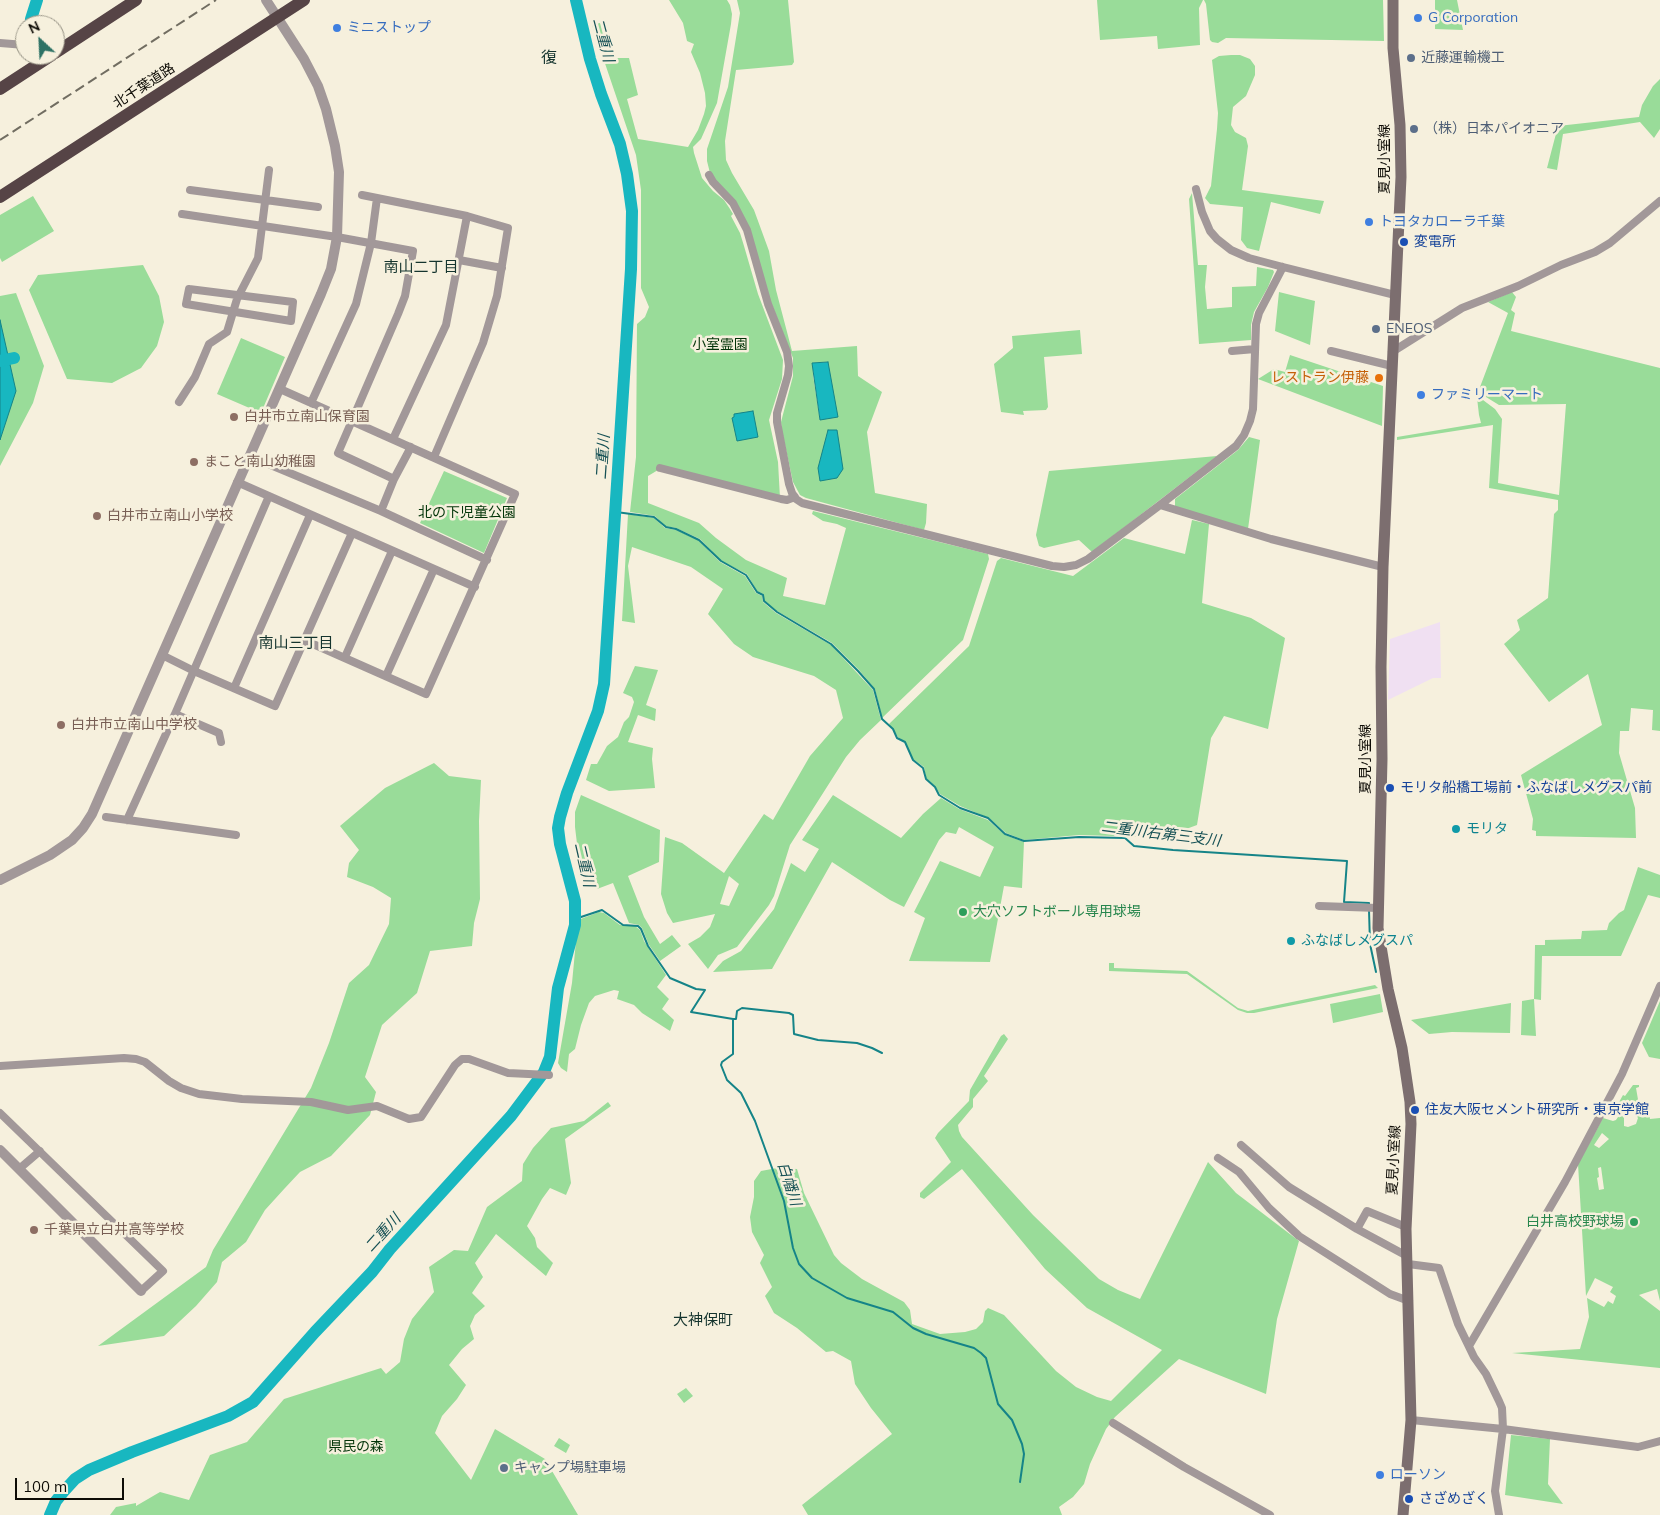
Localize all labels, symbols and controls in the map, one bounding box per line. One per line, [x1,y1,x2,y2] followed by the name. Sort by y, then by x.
[1428,10,1518,26] place label: G Corporation
[1412,12,1424,24] marker: G Corporation
[15,15,65,65] north arrow
[588,16,618,64] water label: 二重川
[25,17,43,38] text: N
[347,20,431,36] place label: ミニストップ
[331,22,343,34] marker: ミニストップ
[541,48,557,68] district label: 復
[1421,50,1505,66] place label: 近藤運輸機工
[1405,52,1417,64] marker: 近藤運輸機工
[110,60,178,112] street label: 北千葉道路
[1424,121,1564,137] place label: （株）日本パイオニア
[1408,123,1420,135] marker: （株）日本パイオニア
[1377,124,1393,194] street label: 夏見小室線
[1379,214,1505,230] place label: トヨタカローラ千葉
[1363,216,1375,228] marker: トヨタカローラ千葉
[1414,234,1456,250] place label: 変電所
[1398,236,1410,248] marker: 変電所
[384,258,458,276] district label: 南山二丁目
[1386,321,1432,337] place label: ENEOS
[1370,323,1382,335] marker: ENEOS
[692,337,748,353] park label: 小室霊園
[1271,370,1369,386] place label: レストラン伊藤
[1373,372,1385,384] marker: レストラン伊藤
[1431,387,1543,403] place label: ファミリーマート
[1415,389,1427,401] marker: ファミリーマート
[244,409,370,425] place label: 白井市立南山保育園
[228,411,240,423] marker: 白井市立南山保育園
[592,434,614,480] water label: 二重川
[204,454,316,470] place label: まこと南山幼稚園
[188,456,200,468] marker: まこと南山幼稚園
[418,505,516,521] park label: 北の下児童公園
[107,508,233,524] place label: 白井市立南山小学校
[91,510,103,522] marker: 白井市立南山小学校
[259,634,333,652] district label: 南山三丁目
[71,717,197,733] place label: 白井市立南山中学校
[55,719,67,731] marker: 白井市立南山中学校
[1358,724,1374,794] street label: 夏見小室線
[1400,780,1652,796] place label: モリタ船橋工場前・ふなばしメグスパ前
[1384,782,1396,794] marker: モリタ船橋工場前・ふなばしメグスパ前
[1100,818,1222,850] water label: 二重川右第三支川
[1466,821,1508,837] place label: モリタ
[1450,823,1462,835] marker: モリタ
[570,841,598,889] water label: 二重川
[973,904,1141,920] place label: 大穴ソフトボール専用球場
[957,906,969,918] marker: 大穴ソフトボール専用球場
[1301,933,1413,949] place label: ふなばしメグスパ
[1285,935,1297,947] marker: ふなばしメグスパ
[1425,1102,1649,1118] place label: 住友大阪セメント研究所・東京学館
[1409,1104,1421,1116] marker: 住友大阪セメント研究所・東京学館
[1384,1125,1404,1195] street label: 夏見小室線
[773,1160,805,1208] water label: 白幡川
[361,1210,405,1256] water label: 二重川
[1526,1214,1624,1230] place label: 白井高校野球場
[1628,1216,1640,1228] marker: 白井高校野球場
[44,1222,184,1238] place label: 千葉県立白井高等学校
[28,1224,40,1236] marker: 千葉県立白井高等学校
[673,1311,733,1329] district label: 大神保町
[328,1439,384,1455] park label: 県民の森
[514,1460,626,1476] place label: キャンプ場駐車場
[498,1462,510,1474] marker: キャンプ場駐車場
[1390,1467,1446,1483] place label: ローソン
[18,1468,126,1500] scale bar
[1374,1469,1386,1481] marker: ローソン
[23,1477,67,1496] text: 100 m
[1419,1491,1489,1507] place label: さざめざく
[1403,1493,1415,1505] marker: さざめざく

